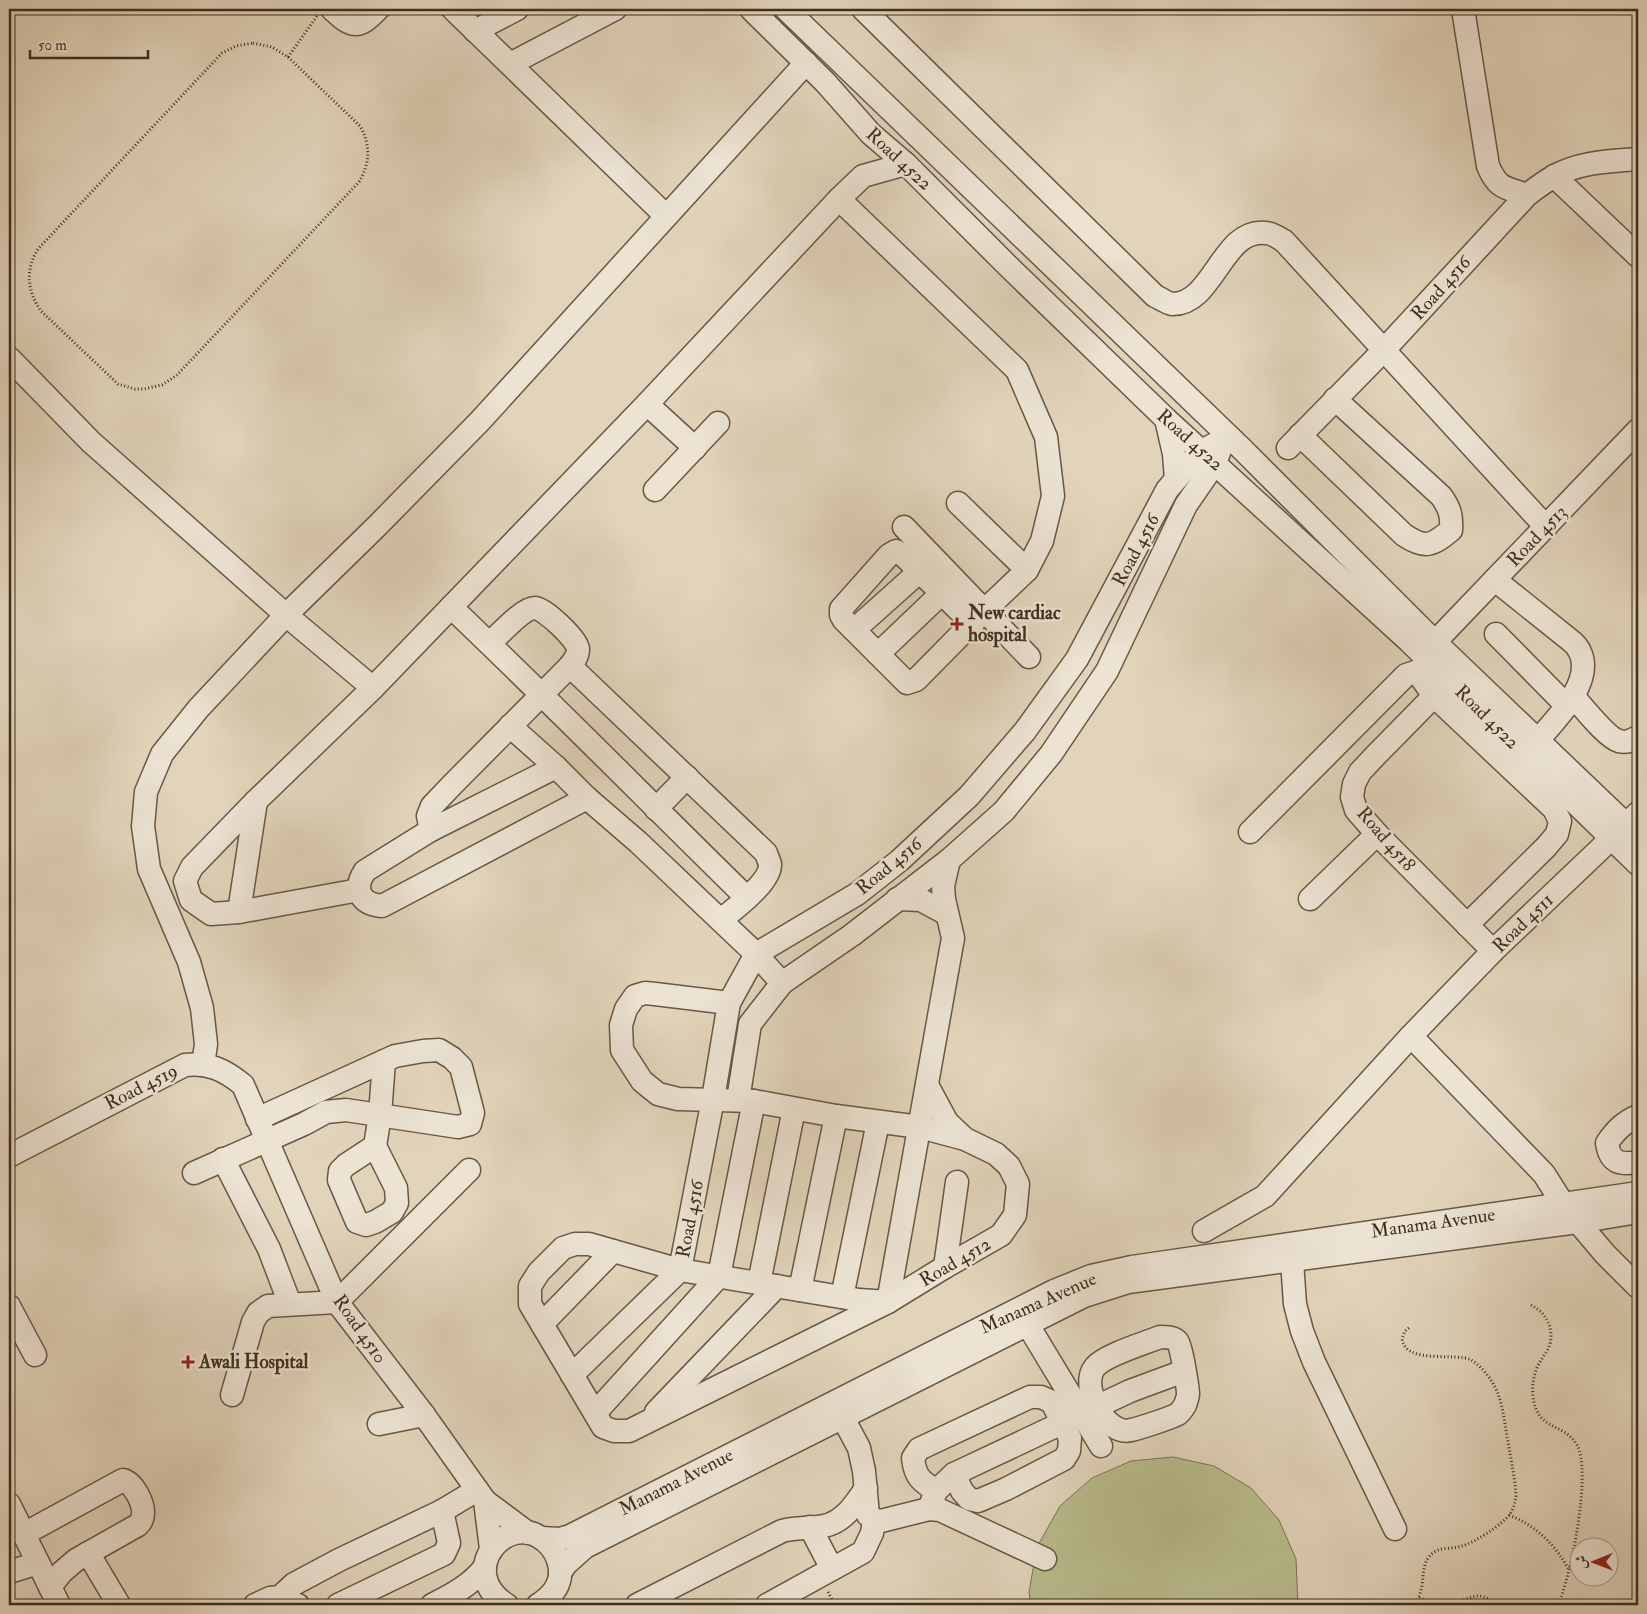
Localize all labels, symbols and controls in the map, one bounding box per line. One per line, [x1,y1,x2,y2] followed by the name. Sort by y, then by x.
[30,28,148,60] scale bar
[38,36,67,55] text: 50 m
[861,122,937,196] street label: Road 4522
[1406,250,1477,325] street label: Road 4516
[1152,404,1228,476] street label: Road 4522
[1502,500,1572,572] street label: Road 4513
[1107,508,1166,590] street label: Road 4516
[967,601,1061,648] place label: New cardiac hospital
[950,617,964,631] marker: New cardiac hospital
[1450,680,1524,754] street label: Road 4522
[1351,802,1421,876] street label: Road 4518
[851,831,928,900] street label: Road 4516
[1487,888,1559,958] street label: Road 4511
[100,1058,182,1116] street label: Road 4519
[671,1177,710,1260] street label: Road 4516
[1369,1202,1497,1244] street label: Manama Avenue
[915,1232,995,1292] street label: Road 4512
[976,1267,1100,1339] street label: Manama Avenue
[328,1290,392,1368] street label: Road 4510
[198,1350,309,1375] place label: Awali Hospital
[181,1355,195,1369] marker: Awali Hospital
[615,1443,737,1521] street label: Manama Avenue
[1570,1536,1620,1586] north arrow
[1573,1555,1590,1569] text: ش

